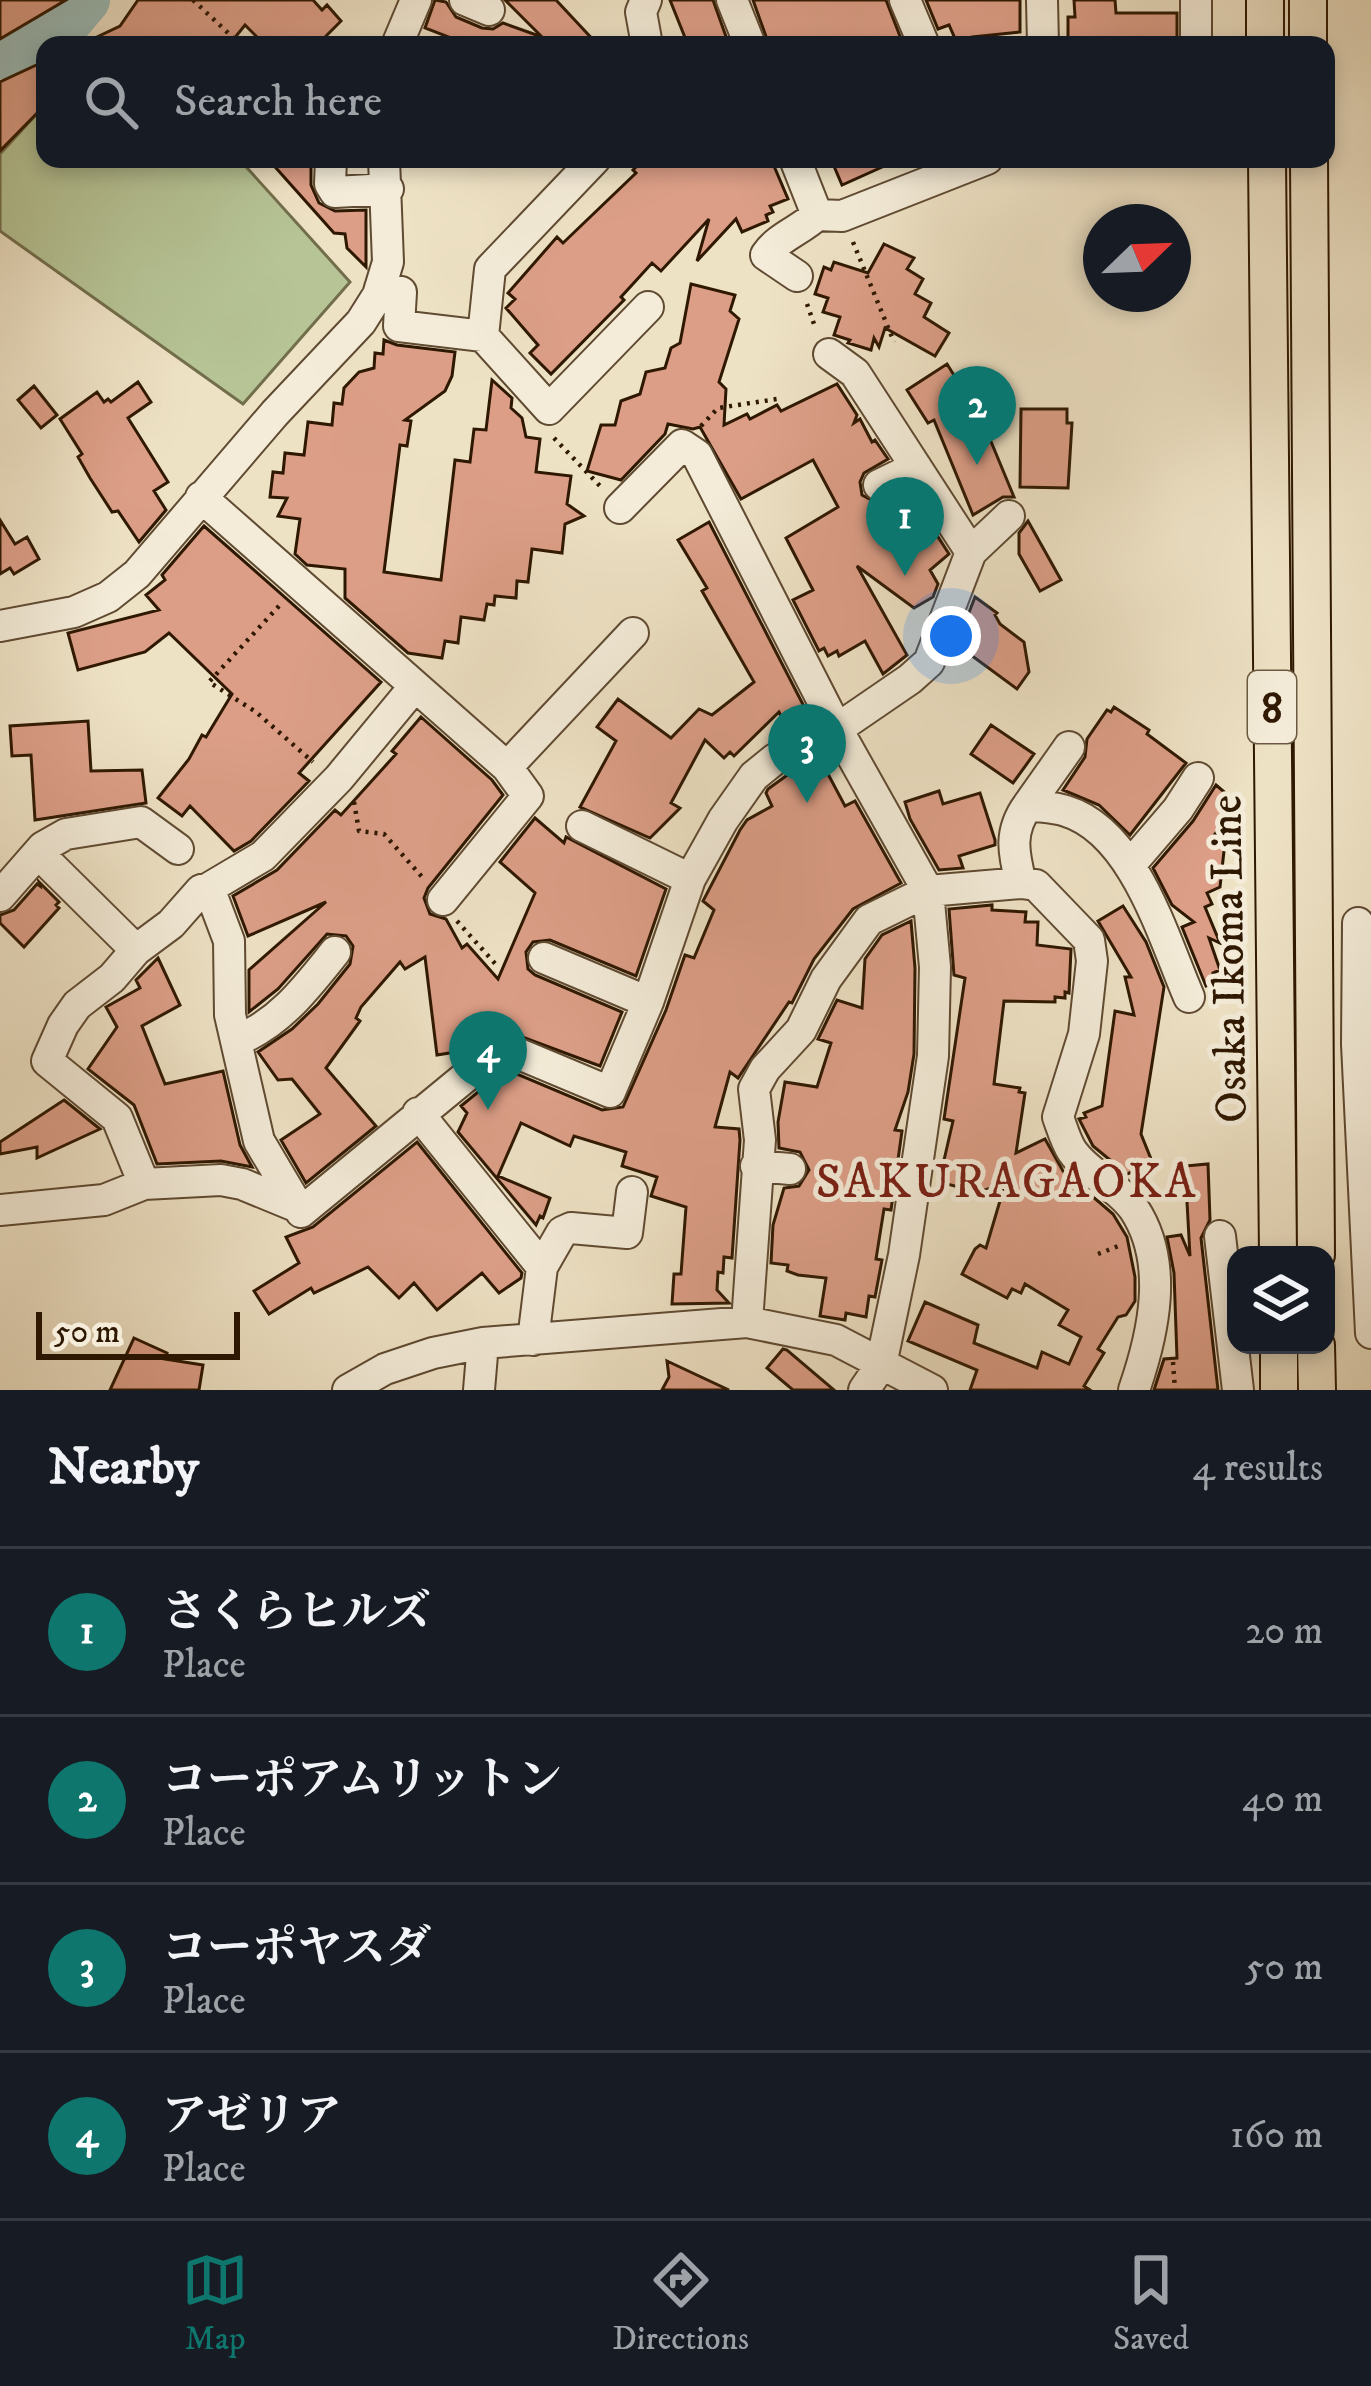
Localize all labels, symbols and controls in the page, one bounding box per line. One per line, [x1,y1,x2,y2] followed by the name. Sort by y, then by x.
[36,36,1335,168] search box
[78,69,144,135] icon: search
[174,74,382,130] text: Search here
[1083,204,1191,312] north arrow
[938,366,1016,465] pin: 2
[866,477,944,576] pin: 1
[921,606,981,666] your location
[1248,671,1296,743] road number: 8
[768,704,846,803] pin: 3
[1199,794,1261,1123] street label: Osaka Ikoma Line
[449,1011,527,1110] pin: 4
[816,1153,1198,1213] district label: SAKURAGAOKA
[1227,1246,1335,1354] map controls
[1227,1246,1335,1354] button: layers
[36,1306,240,1359] scale bar
[54,1312,120,1353] text: 50 m
[48,1436,199,1500] text: Nearby
[1193,1444,1323,1493] text: 4 results
[162,1585,431,1641] text: さくらヒルズ
[80,1607,94,1656] text: 1
[1245,1607,1323,1656] text: 20 m
[162,1641,246,1690] text: Place
[162,1753,562,1809] text: コーポアムリットン
[77,1775,97,1824] text: 2
[1242,1775,1323,1824] text: 40 m
[162,1809,246,1858] text: Place
[162,1921,431,1977] text: コーポヤスダ
[80,1943,94,1992] text: 3
[1245,1943,1323,1992] text: 50 m
[162,1977,246,2026] text: Place
[162,2089,342,2145] text: アゼリア
[76,2111,98,2160] text: 4
[1230,2111,1323,2160] text: 160 m
[162,2145,246,2194] text: Place
[182,2247,248,2360] tab: Map
[612,2247,749,2360] tab: Directions
[1113,2247,1189,2360] tab: Saved

